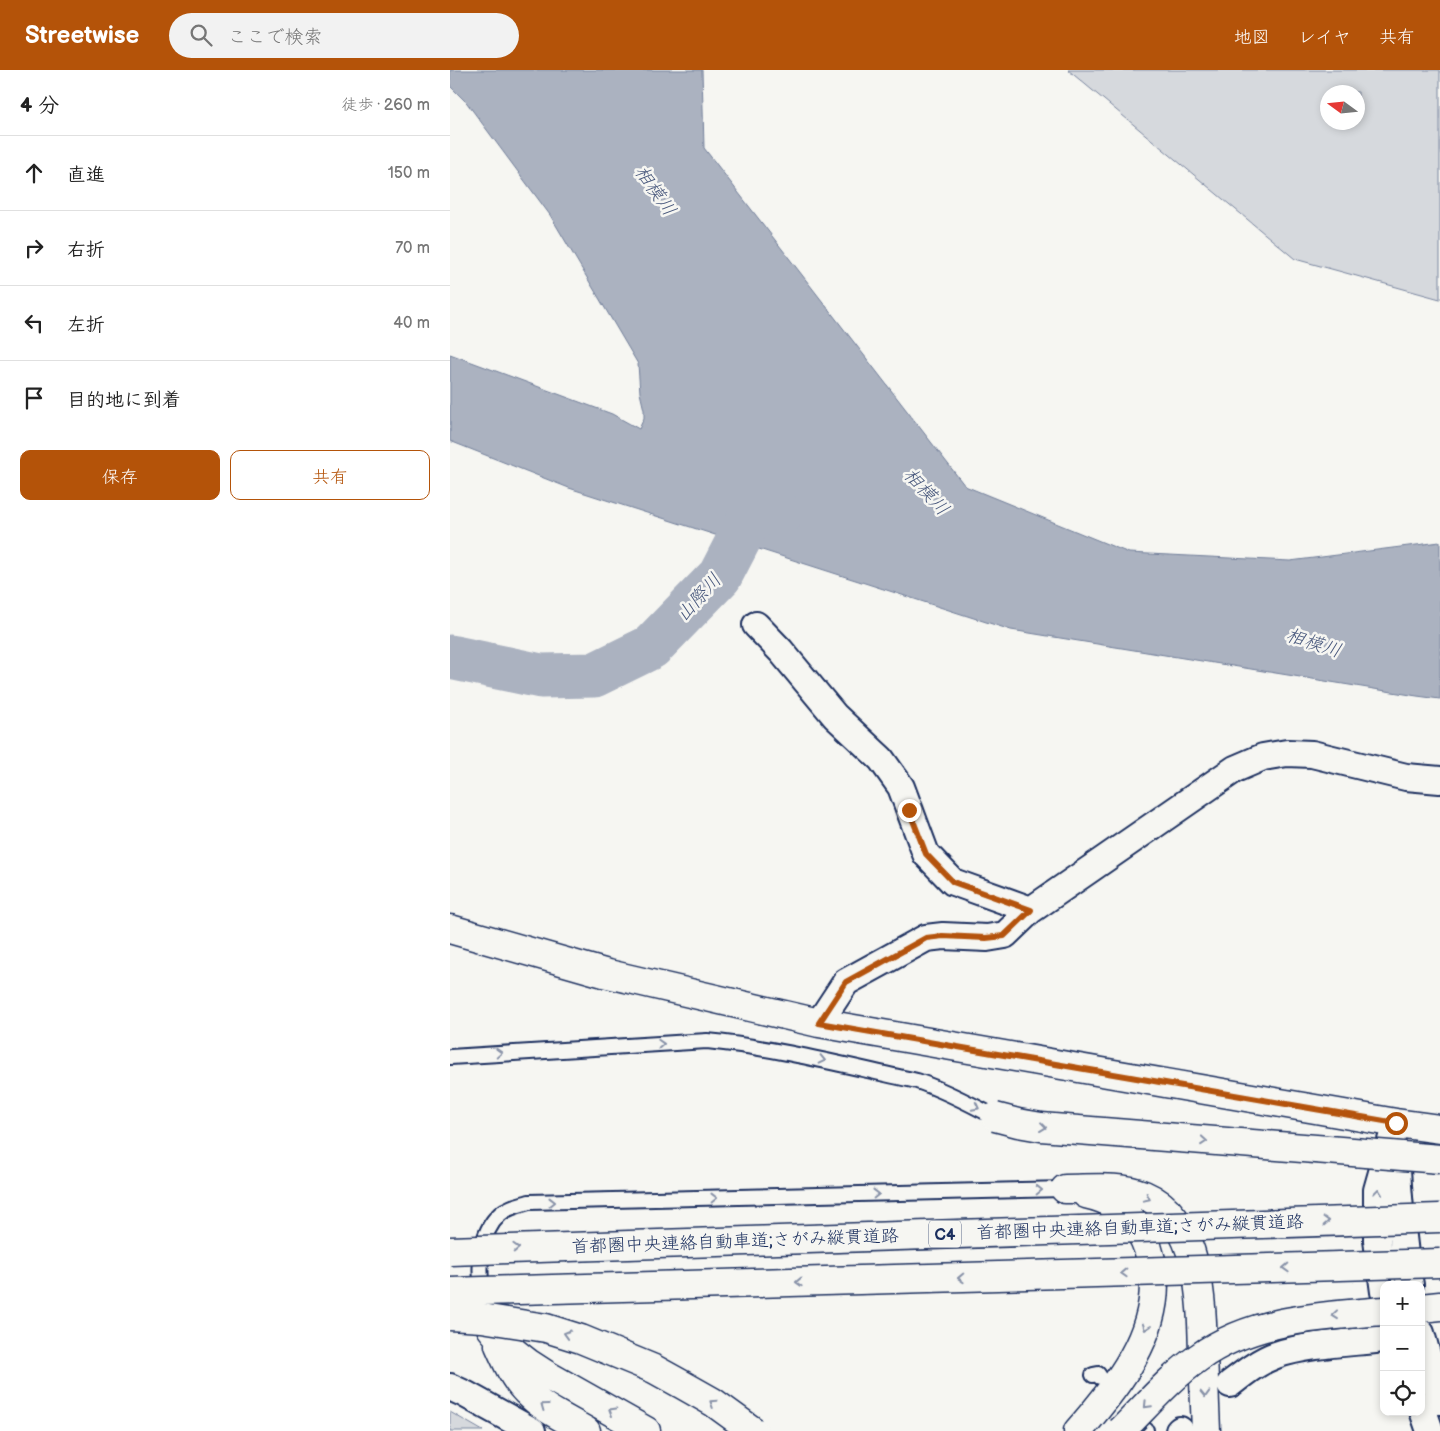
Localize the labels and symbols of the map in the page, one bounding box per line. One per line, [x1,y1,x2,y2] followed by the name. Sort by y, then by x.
[1320,85,1365,130] north arrow
[629,161,681,221] water label: 相模川
[898,463,954,521] water label: 相模川
[671,569,727,627] water label: 山際川
[1283,624,1344,663] water label: 相模川
[898,799,921,822] route end
[657,1039,665,1050] one-way arrow
[495,1048,503,1059] one-way arrow
[817,1054,826,1065] one-way arrow
[971,1101,980,1111] one-way arrow
[1385,1112,1408,1135] route start
[1039,1121,1047,1132] one-way arrow
[1201,1135,1209,1146] one-way arrow
[1036,1185,1043,1195] one-way arrow
[1372,1187,1383,1195] one-way arrow
[873,1189,881,1199] one-way arrow
[1142,1191,1151,1202] one-way arrow
[710,1193,718,1203] one-way arrow
[548,1197,556,1207] one-way arrow
[976,1211,1304,1244] street label: 首都圏中央連絡自動車道;さがみ縦貫道路
[1322,1216,1330,1227] one-way arrow
[929,1220,961,1248] road number: C4
[571,1225,899,1258] street label: 首都圏中央連絡自動車道;さがみ縦貫道路
[512,1243,520,1254] one-way arrow
[1282,1263,1290,1273] one-way arrow
[1120,1268,1128,1278] one-way arrow
[957,1272,965,1283] one-way arrow
[795,1277,803,1288] one-way arrow
[1331,1309,1339,1320] one-way arrow
[1142,1322,1152,1331] one-way arrow
[563,1330,571,1340] one-way arrow
[1199,1390,1210,1398] one-way arrow
[1144,1399,1153,1408] one-way arrow
[710,1400,719,1409] one-way arrow
[540,1403,550,1412] one-way arrow
[608,1408,617,1418] one-way arrow

